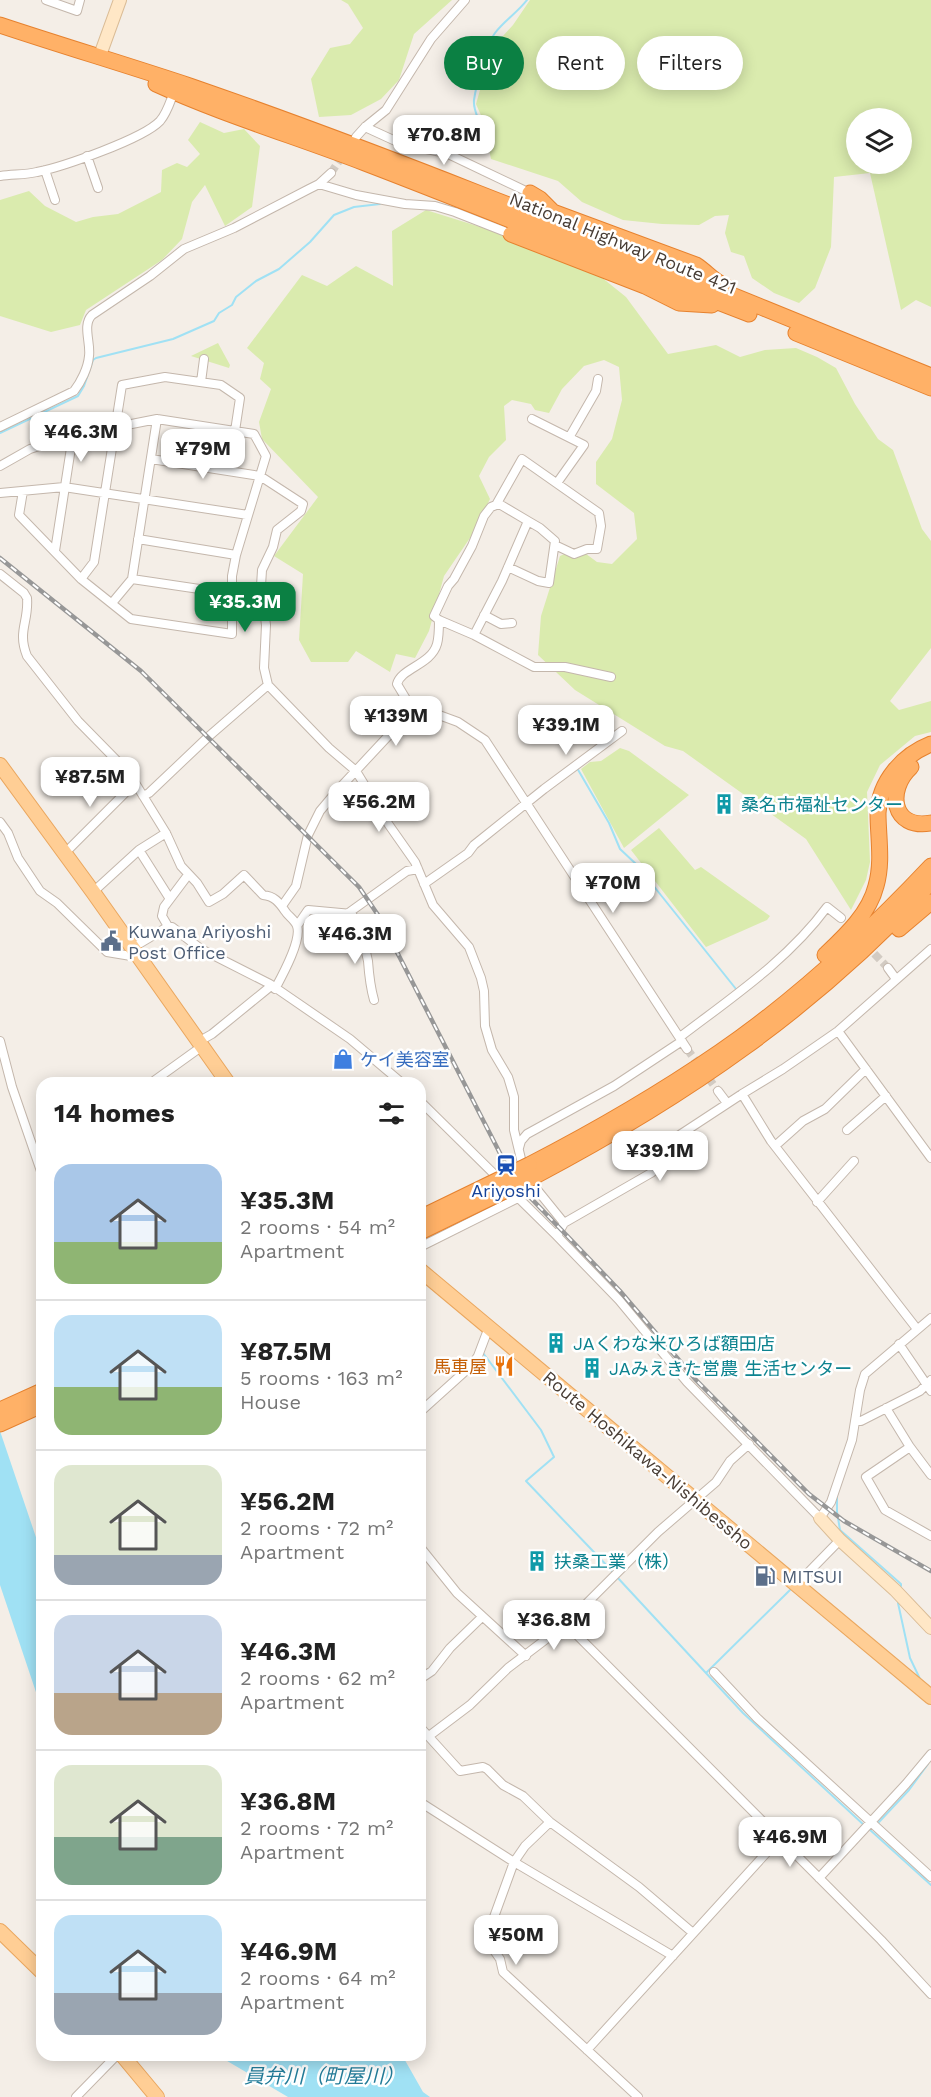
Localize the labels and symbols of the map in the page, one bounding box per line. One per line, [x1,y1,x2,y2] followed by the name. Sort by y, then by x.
[395,115,493,166] pin: ¥70.8M
[507,188,739,298] street label: National Highway Route 421
[32,412,130,463] pin: ¥46.3M
[167,429,239,480] pin: ¥79M
[196,582,294,633] pin: ¥35.3M
[354,696,438,747] pin: ¥139M
[517,705,615,756] pin: ¥39.1M
[41,757,139,808] pin: ¥87.5M
[330,782,428,833] pin: ¥56.2M
[712,792,736,816] building icon: 桑名市福祉センター
[741,794,903,815] place label: 桑名市福祉センター
[577,863,649,914] pin: ¥70M
[306,914,404,965] pin: ¥46.3M
[128,921,271,963] place label: Kuwana Ariyoshi Post Office
[99,929,123,953] public building icon: Kuwana Ariyoshi Post Office
[331,1047,355,1071] shop icon: ケイ美容室
[360,1049,450,1070] place label: ケイ美容室
[611,1131,709,1182] pin: ¥39.1M
[494,1153,518,1177] station icon: Ariyoshi
[471,1180,541,1201] place label: Ariyoshi
[544,1331,568,1355] building icon: JAくわな米ひろば額田店
[573,1333,775,1354] place label: JAくわな米ひろば額田店
[492,1354,516,1378] restaurant icon: 馬車屋
[433,1356,487,1377] place label: 馬車屋
[580,1356,604,1380] building icon: JAみえきた営農 生活センター
[609,1358,852,1379] place label: JAみえきた営農 生活センター
[539,1366,757,1554] street label: Route Hoshikawa-Nishibessho
[525,1549,549,1573] building icon: 扶桑工業（株）
[554,1551,680,1572] place label: 扶桑工業（株）
[753,1564,777,1588] fuel station icon: MITSUI
[782,1566,843,1587] place label: MITSUI
[505,1600,603,1651] pin: ¥36.8M
[741,1817,839,1868] pin: ¥46.9M
[480,1915,552,1966] pin: ¥50M
[244,2064,404,2088] water label: 員弁川（町屋川）

